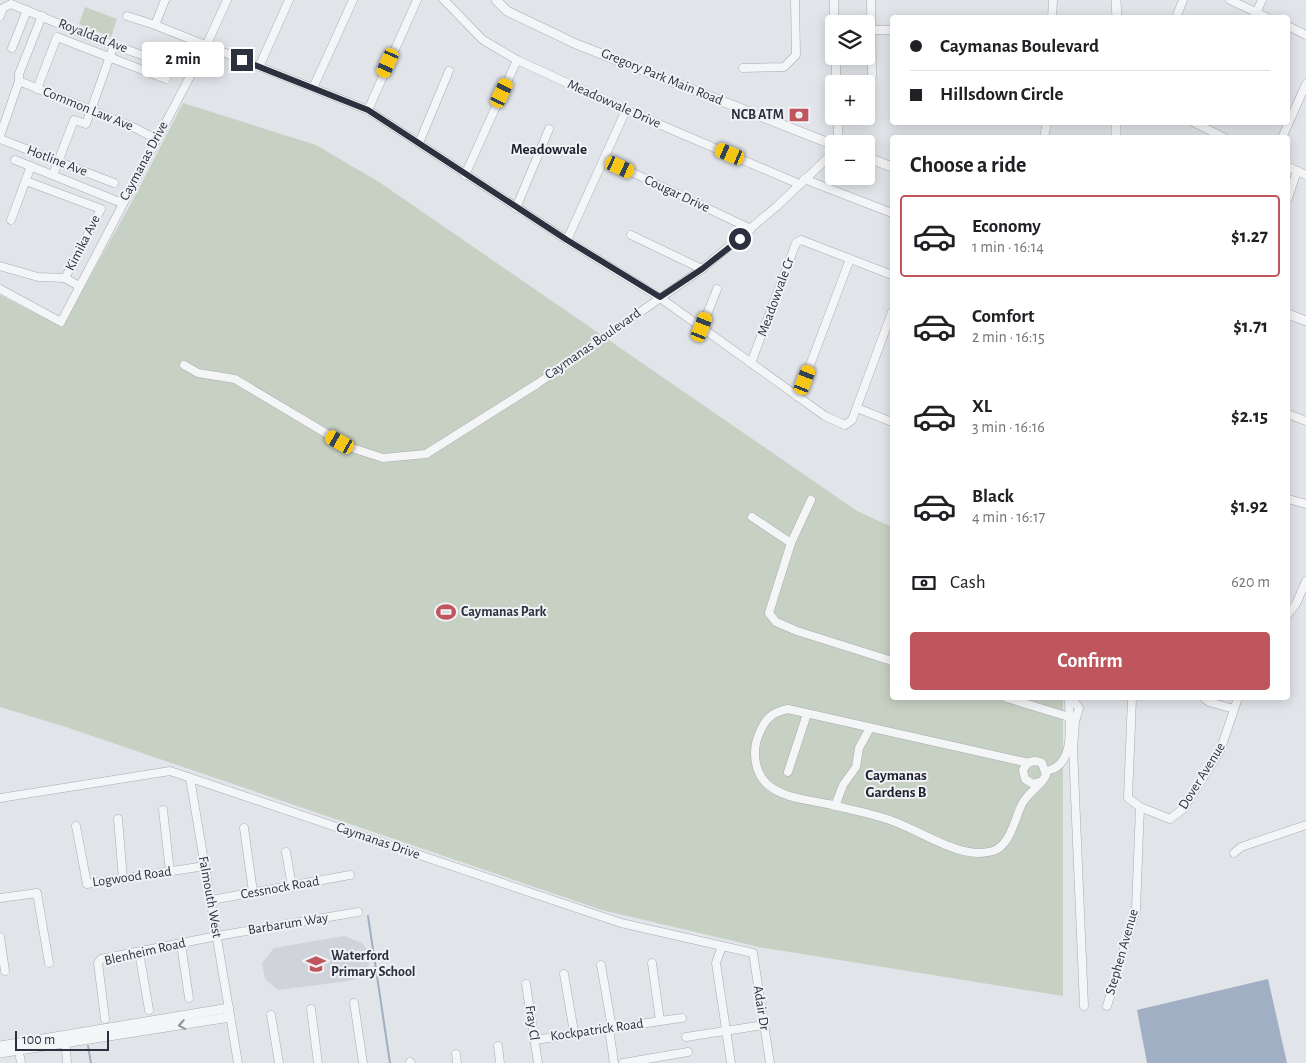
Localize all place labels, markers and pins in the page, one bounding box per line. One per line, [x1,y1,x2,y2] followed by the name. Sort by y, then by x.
[788,104,810,126] bank icon: NCB ATM
[731,108,784,122] place label: NCB ATM
[435,601,457,623] sports icon: Caymanas Park
[461,605,547,619] place label: Caymanas Park
[331,949,416,979] place label: Waterford Primary School
[305,953,327,975] school or university icon: Waterford Primary School

